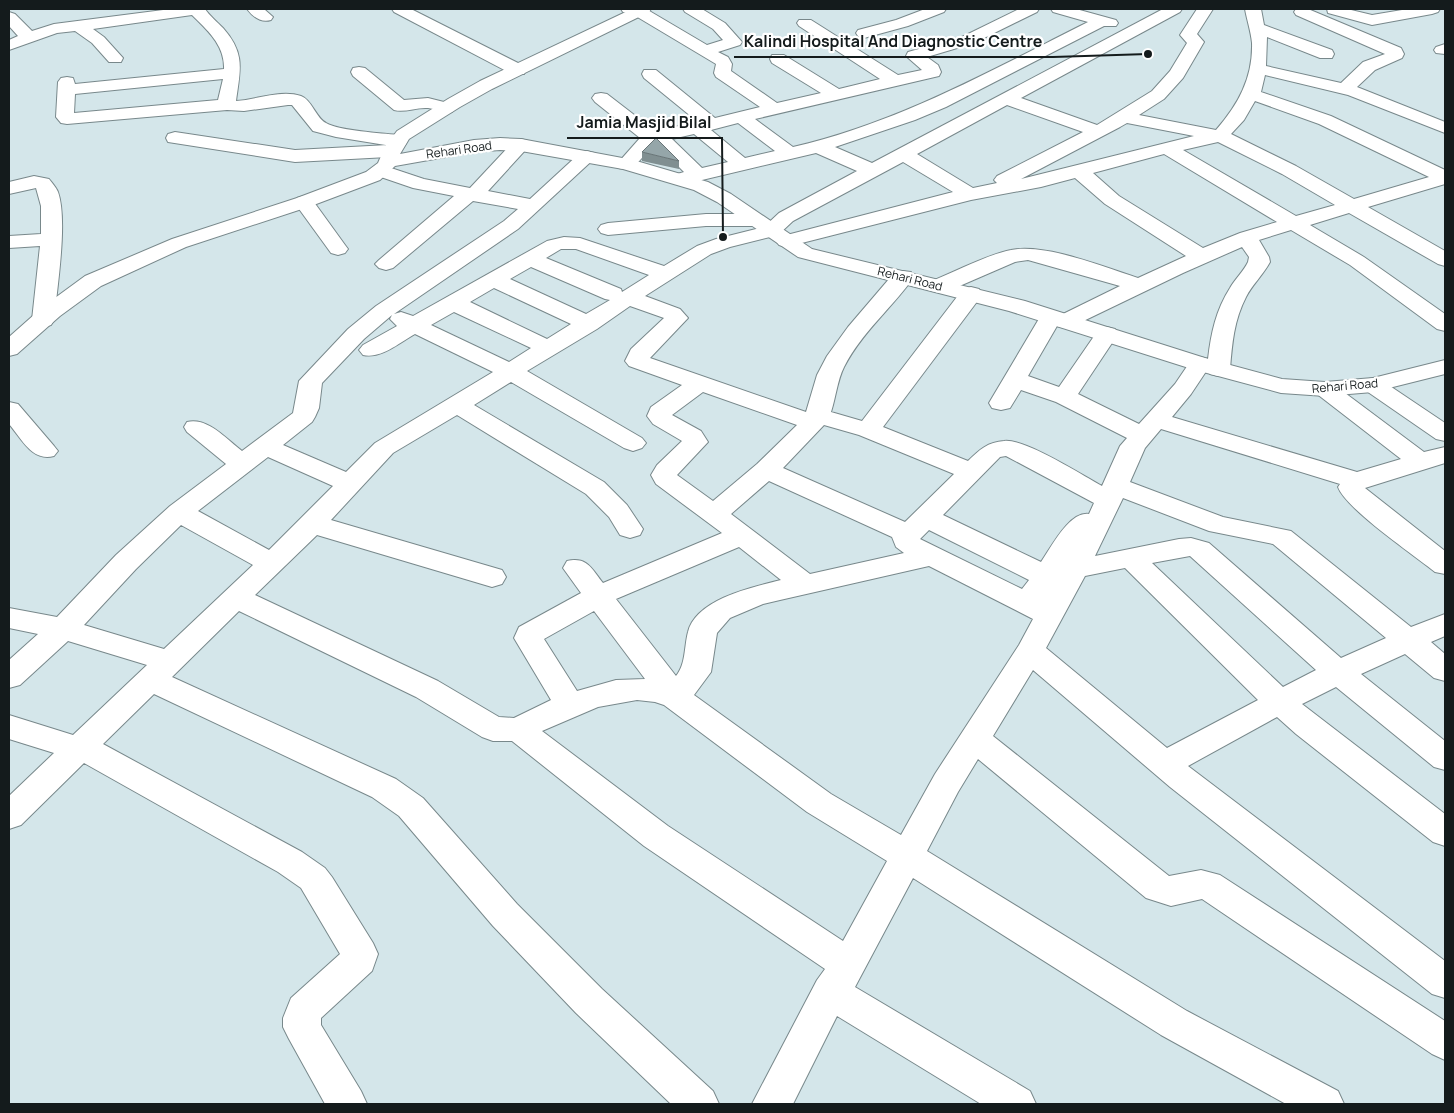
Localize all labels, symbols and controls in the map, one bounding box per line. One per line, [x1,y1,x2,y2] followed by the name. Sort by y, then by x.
[734,26,1053,57] callout: Kalindi Hospital And Diagnostic Centre
[744,30,1043,52] text: Kalindi Hospital And Diagnostic Centre
[567,107,722,138] callout: Jamia Masjid Bilal
[576,111,712,133] text: Jamia Masjid Bilal
[425,136,493,163] street label: Rehari Road
[876,262,944,295] street label: Rehari Road
[1311,374,1379,397] street label: Rehari Road

